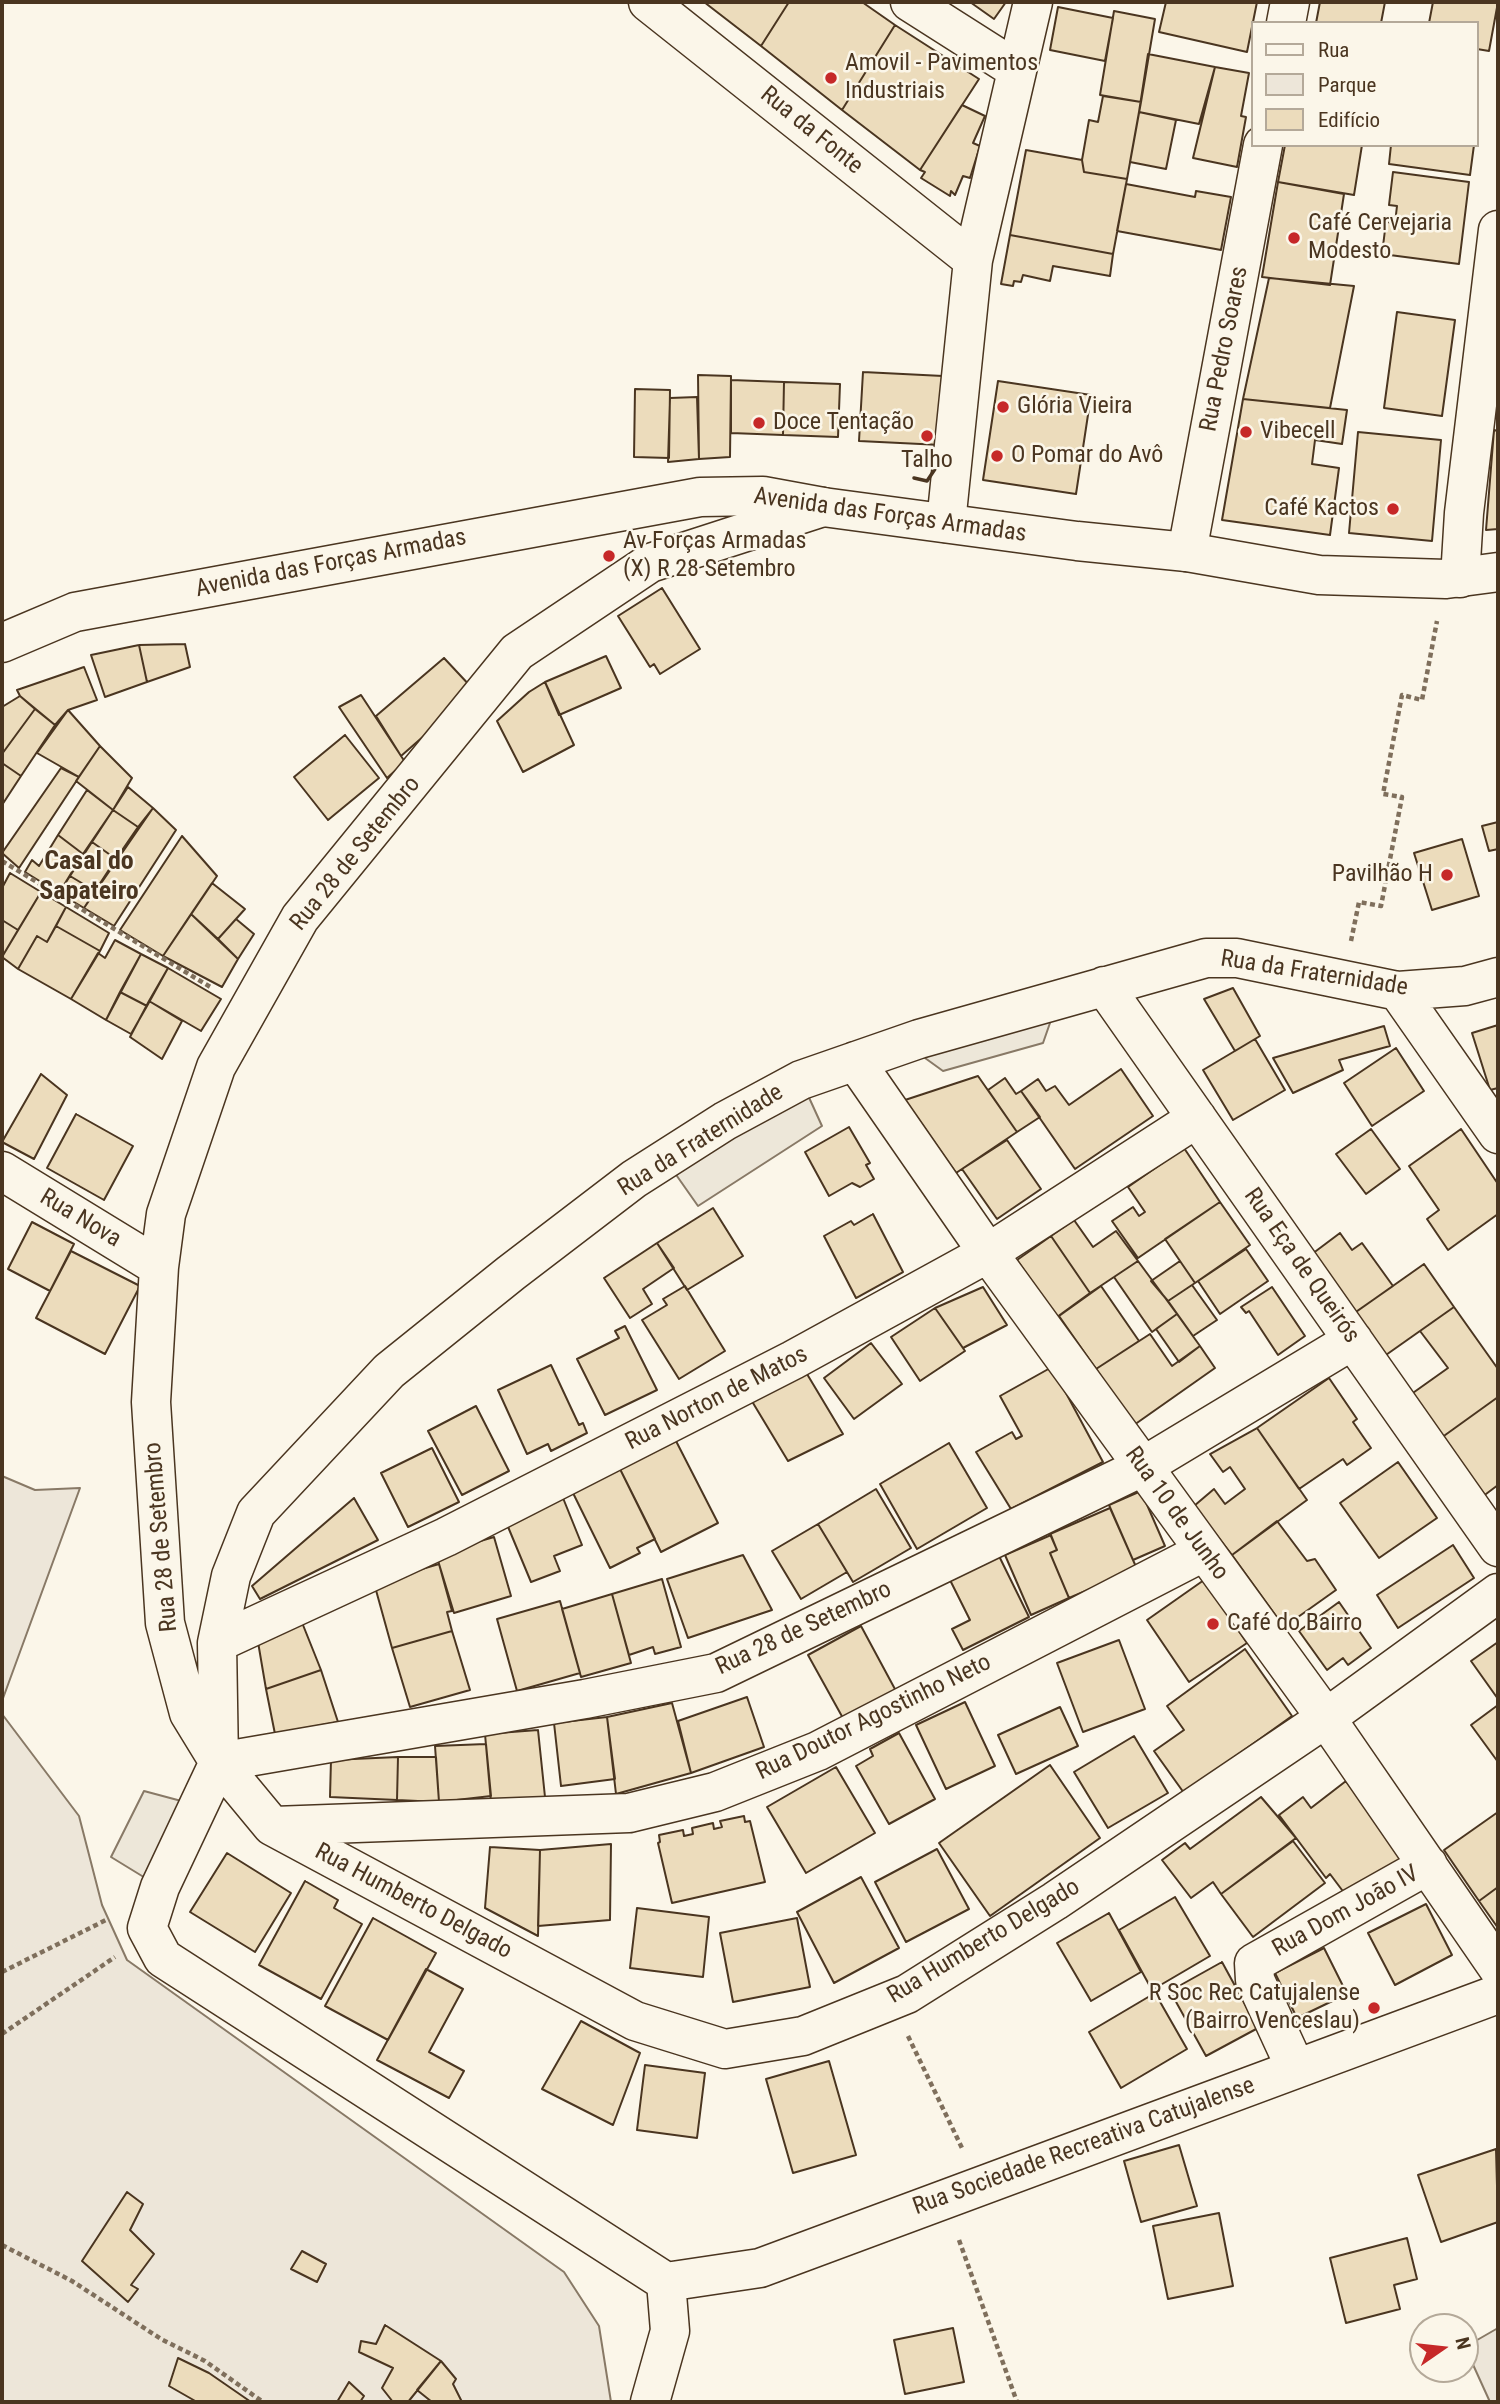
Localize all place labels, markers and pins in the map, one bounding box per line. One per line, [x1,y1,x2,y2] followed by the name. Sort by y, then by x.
[845,50,1038,106] place label: Amovil - Pavimentos Industriais
[823,70,839,86] marker: Amovil - Pavimentos Industriais
[1308,210,1452,266] place label: Café Cervejaria Modesto
[1286,230,1302,246] marker: Café Cervejaria Modesto
[1017,393,1133,421] place label: Glória Vieira
[995,399,1011,415] marker: Glória Vieira
[773,409,914,437] place label: Doce Tentação
[751,415,767,431] marker: Doce Tentação
[1260,418,1335,446] place label: Vibecell
[1238,424,1254,440] marker: Vibecell
[919,428,935,444] marker: Talho
[1011,442,1163,470] place label: O Pomar do Avô
[901,447,953,475] place label: Talho
[989,448,1005,464] marker: O Pomar do Avô
[1264,495,1379,523] place label: Café Kactos
[1385,501,1401,517] marker: Café Kactos
[623,528,807,584] place label: Av Forças Armadas (X) R 28 Setembro
[601,548,617,564] marker: Av Forças Armadas (X) R 28 Setembro
[1332,861,1433,889] place label: Pavilhão H
[1439,867,1455,883] marker: Pavilhão H
[1227,1610,1362,1638] place label: Café do Bairro
[1205,1616,1221,1632] marker: Café do Bairro
[1149,1980,1360,2036] place label: R Soc Rec Catujalense (Bairro Venceslau)
[1366,2000,1382,2016] marker: R Soc Rec Catujalense (Bairro Venceslau)

